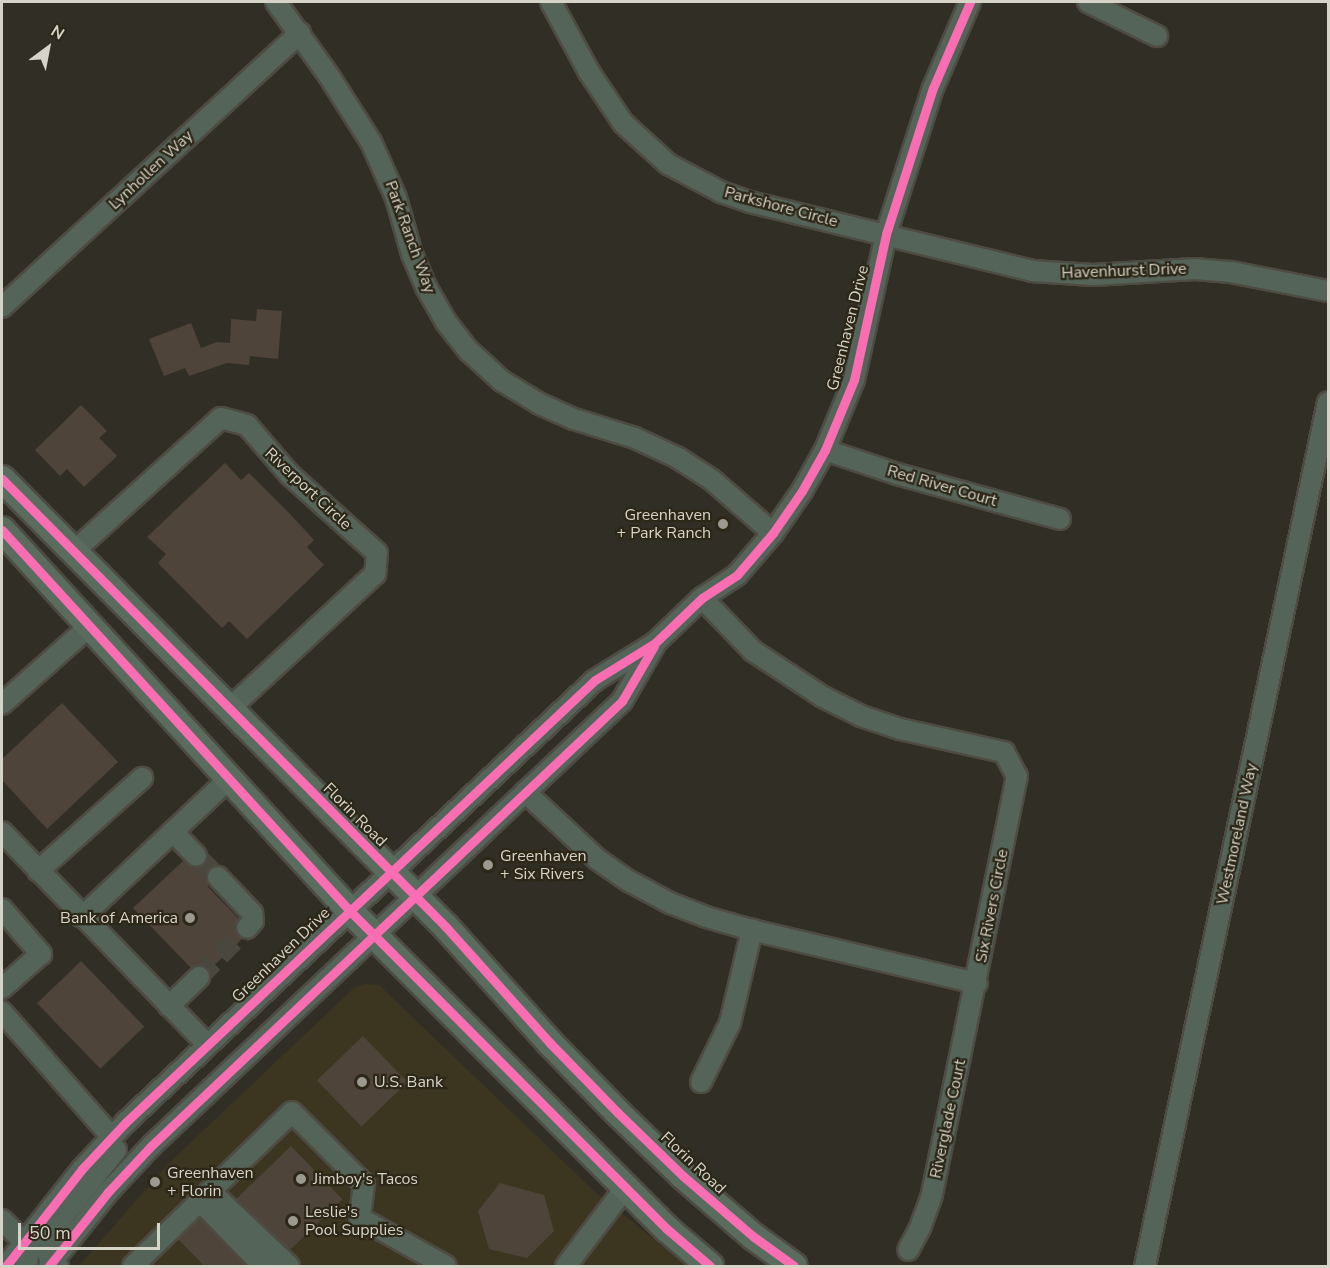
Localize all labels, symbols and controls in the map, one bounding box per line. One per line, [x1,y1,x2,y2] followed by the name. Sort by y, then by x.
[18,18,78,78] north arrow
[47,20,68,45] text: N
[105,126,197,214] street label: Lynhollen Way
[381,178,439,296] street label: Park Ranch Way
[722,183,840,231] street label: Parkshore Circle
[1061,259,1187,283] street label: Havenhurst Drive
[823,263,873,393] street label: Greenhaven Drive
[261,444,355,534] street label: Riverport Circle
[885,461,999,511] street label: Red River Court
[616,505,711,543] place label: Greenhaven + Park Ranch
[716,517,730,531] marker: Greenhaven + Park Ranch
[1213,761,1261,907] street label: Westmoreland Way
[319,779,391,851] street label: Florin Road
[500,846,587,884] place label: Greenhaven + Six Rivers
[972,848,1012,964] street label: Six Rivers Circle
[481,858,495,872] marker: Greenhaven + Six Rivers
[228,903,334,1007] street label: Greenhaven Drive
[60,908,178,928] place label: Bank of America
[183,911,197,925] marker: Bank of America
[926,1058,970,1180] street label: Riverglade Court
[374,1072,443,1092] place label: U.S. Bank
[355,1075,369,1089] marker: U.S. Bank
[656,1128,730,1198] street label: Florin Road
[167,1163,254,1201] place label: Greenhaven + Florin
[313,1169,418,1189] place label: Jimboy's Tacos
[294,1172,308,1186] marker: Jimboy's Tacos
[148,1175,162,1189] marker: Greenhaven + Florin
[305,1202,404,1240] place label: Leslie's Pool Supplies
[21,1211,164,1249] scale bar
[286,1214,300,1228] marker: Leslie's Pool Supplies
[29,1221,71,1245] text: 50 m

